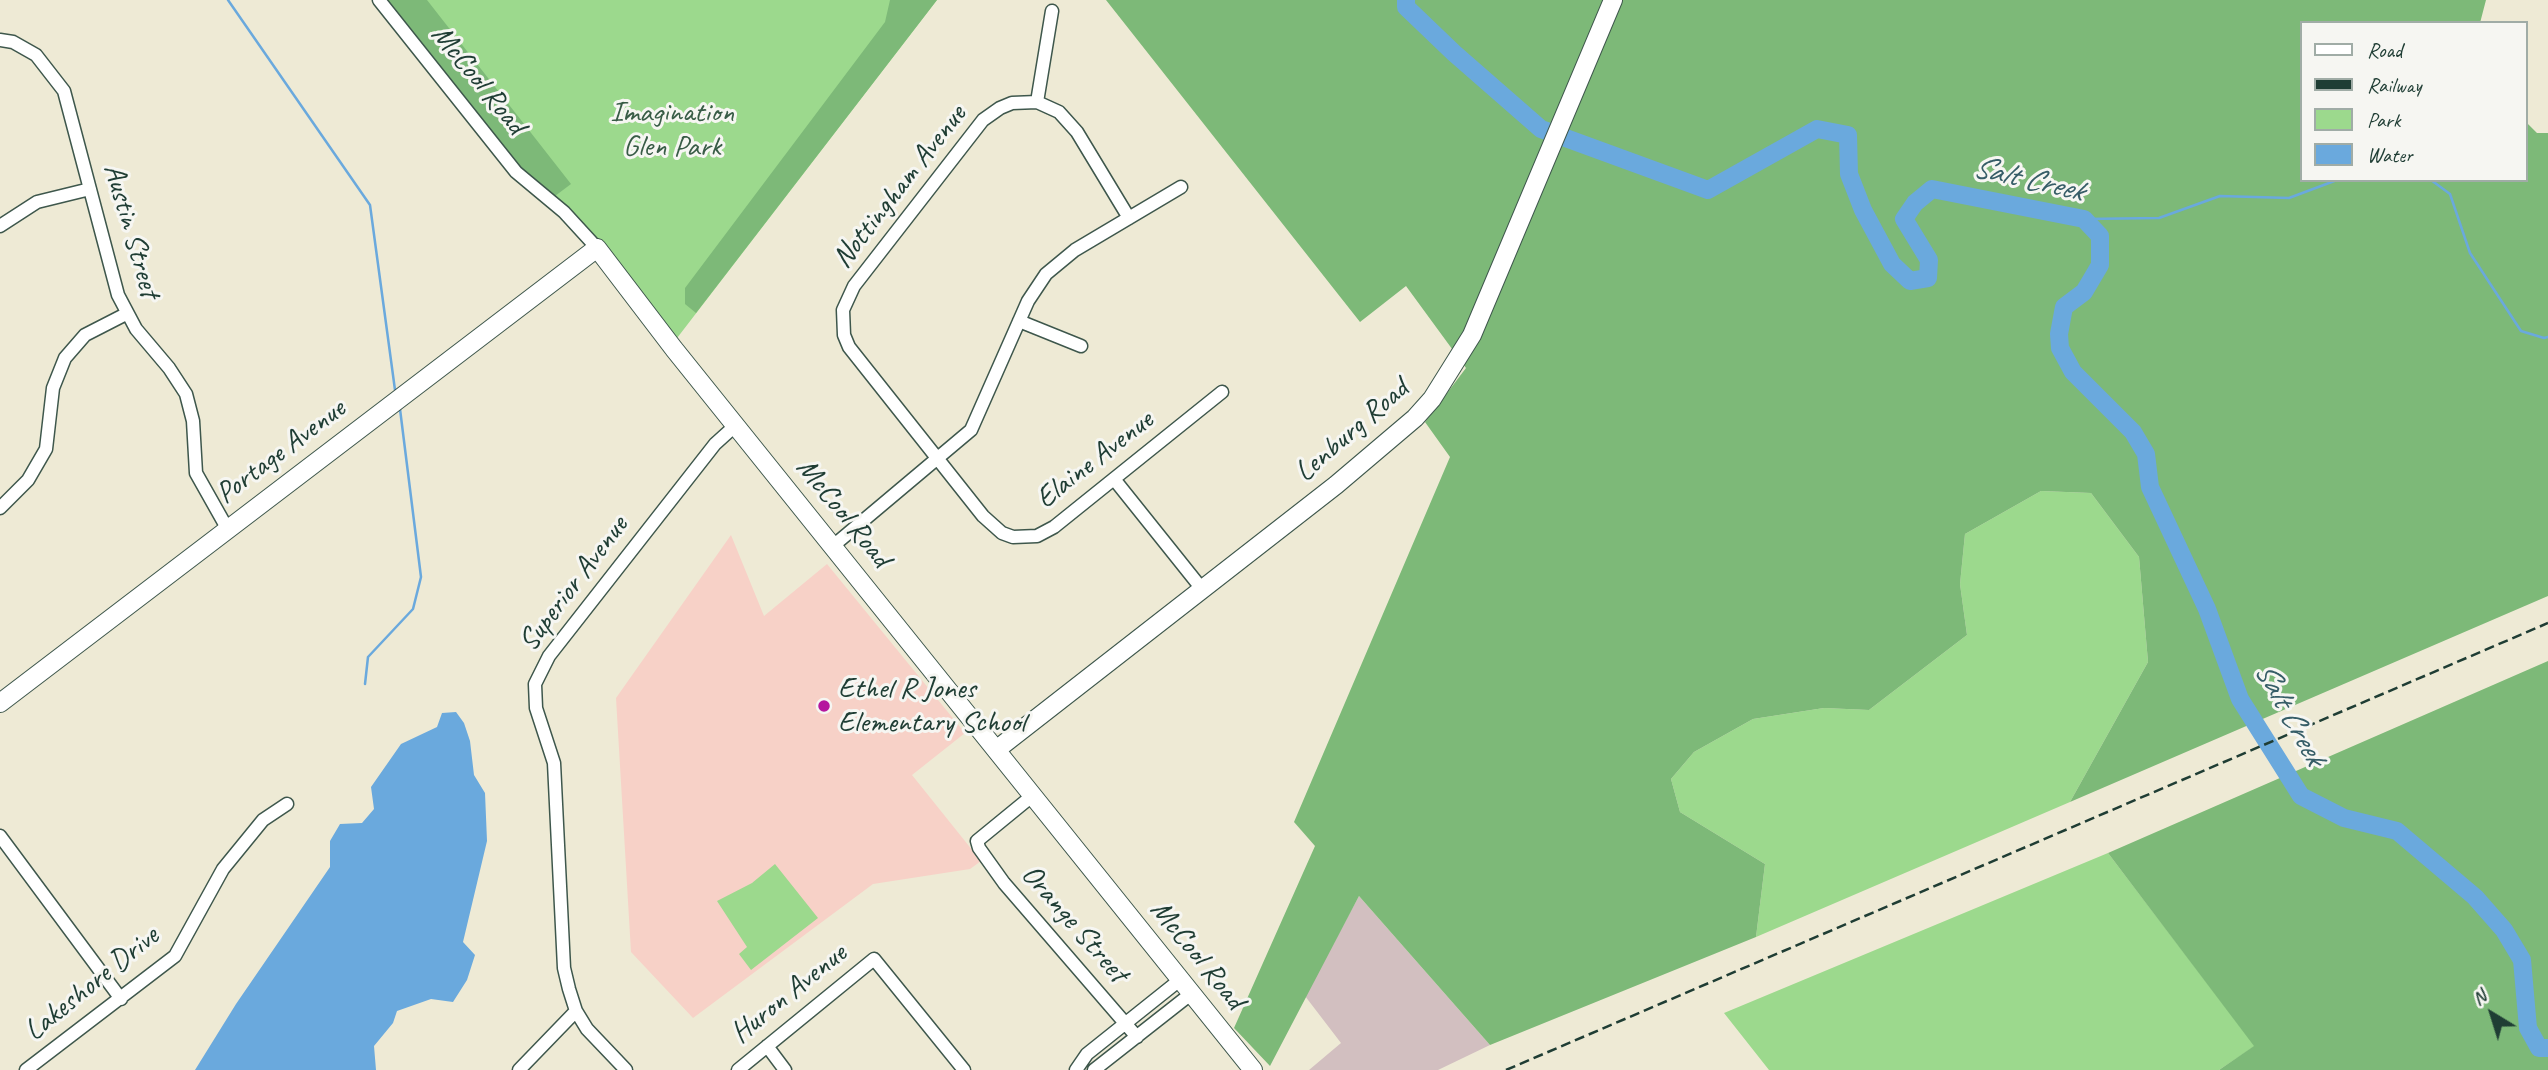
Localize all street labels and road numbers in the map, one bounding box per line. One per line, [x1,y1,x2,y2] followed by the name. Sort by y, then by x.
[423,18,533,142] street label: McCool Road
[825,98,975,276] street label: Nottingham Avenue
[95,160,167,302] street label: Austin Street
[1288,372,1416,490] street label: Lenburg Road
[209,392,353,512] street label: Portage Avenue
[1029,403,1161,517] street label: Elaine Avenue
[788,451,898,575] street label: McCool Road
[511,509,637,659] street label: Superior Avenue
[1013,857,1135,991] street label: Orange Street
[1142,893,1252,1017] street label: McCool Road
[17,919,167,1049] street label: Lakeshore Drive
[724,936,854,1052] street label: Huron Avenue

